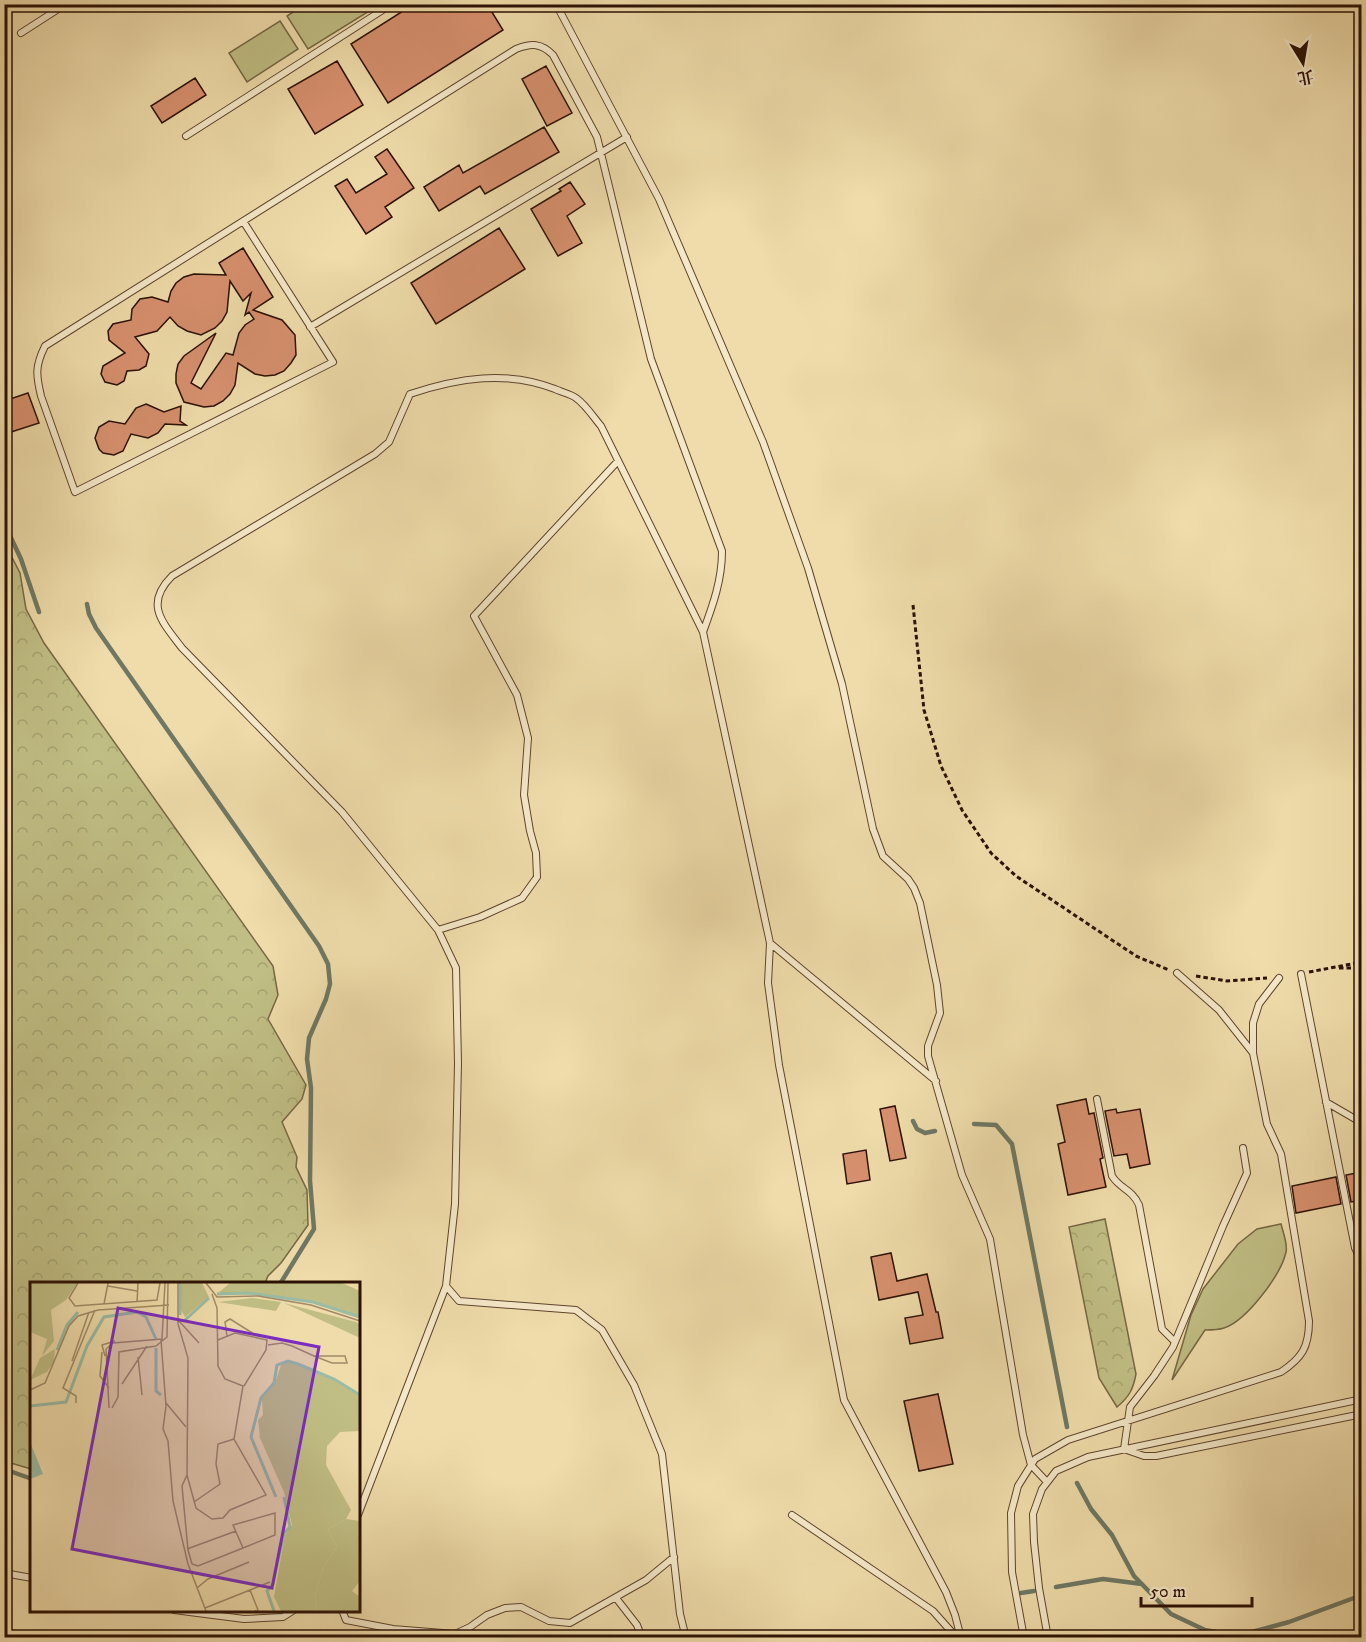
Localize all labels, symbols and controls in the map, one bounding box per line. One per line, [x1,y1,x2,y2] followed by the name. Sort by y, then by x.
[1273,33,1333,93] north arrow
[1296,65,1315,88] text: 北
[30,1282,360,1612] inset map
[1141,1570,1252,1608] scale bar
[1150,1581,1186,1603] text: 50 m

